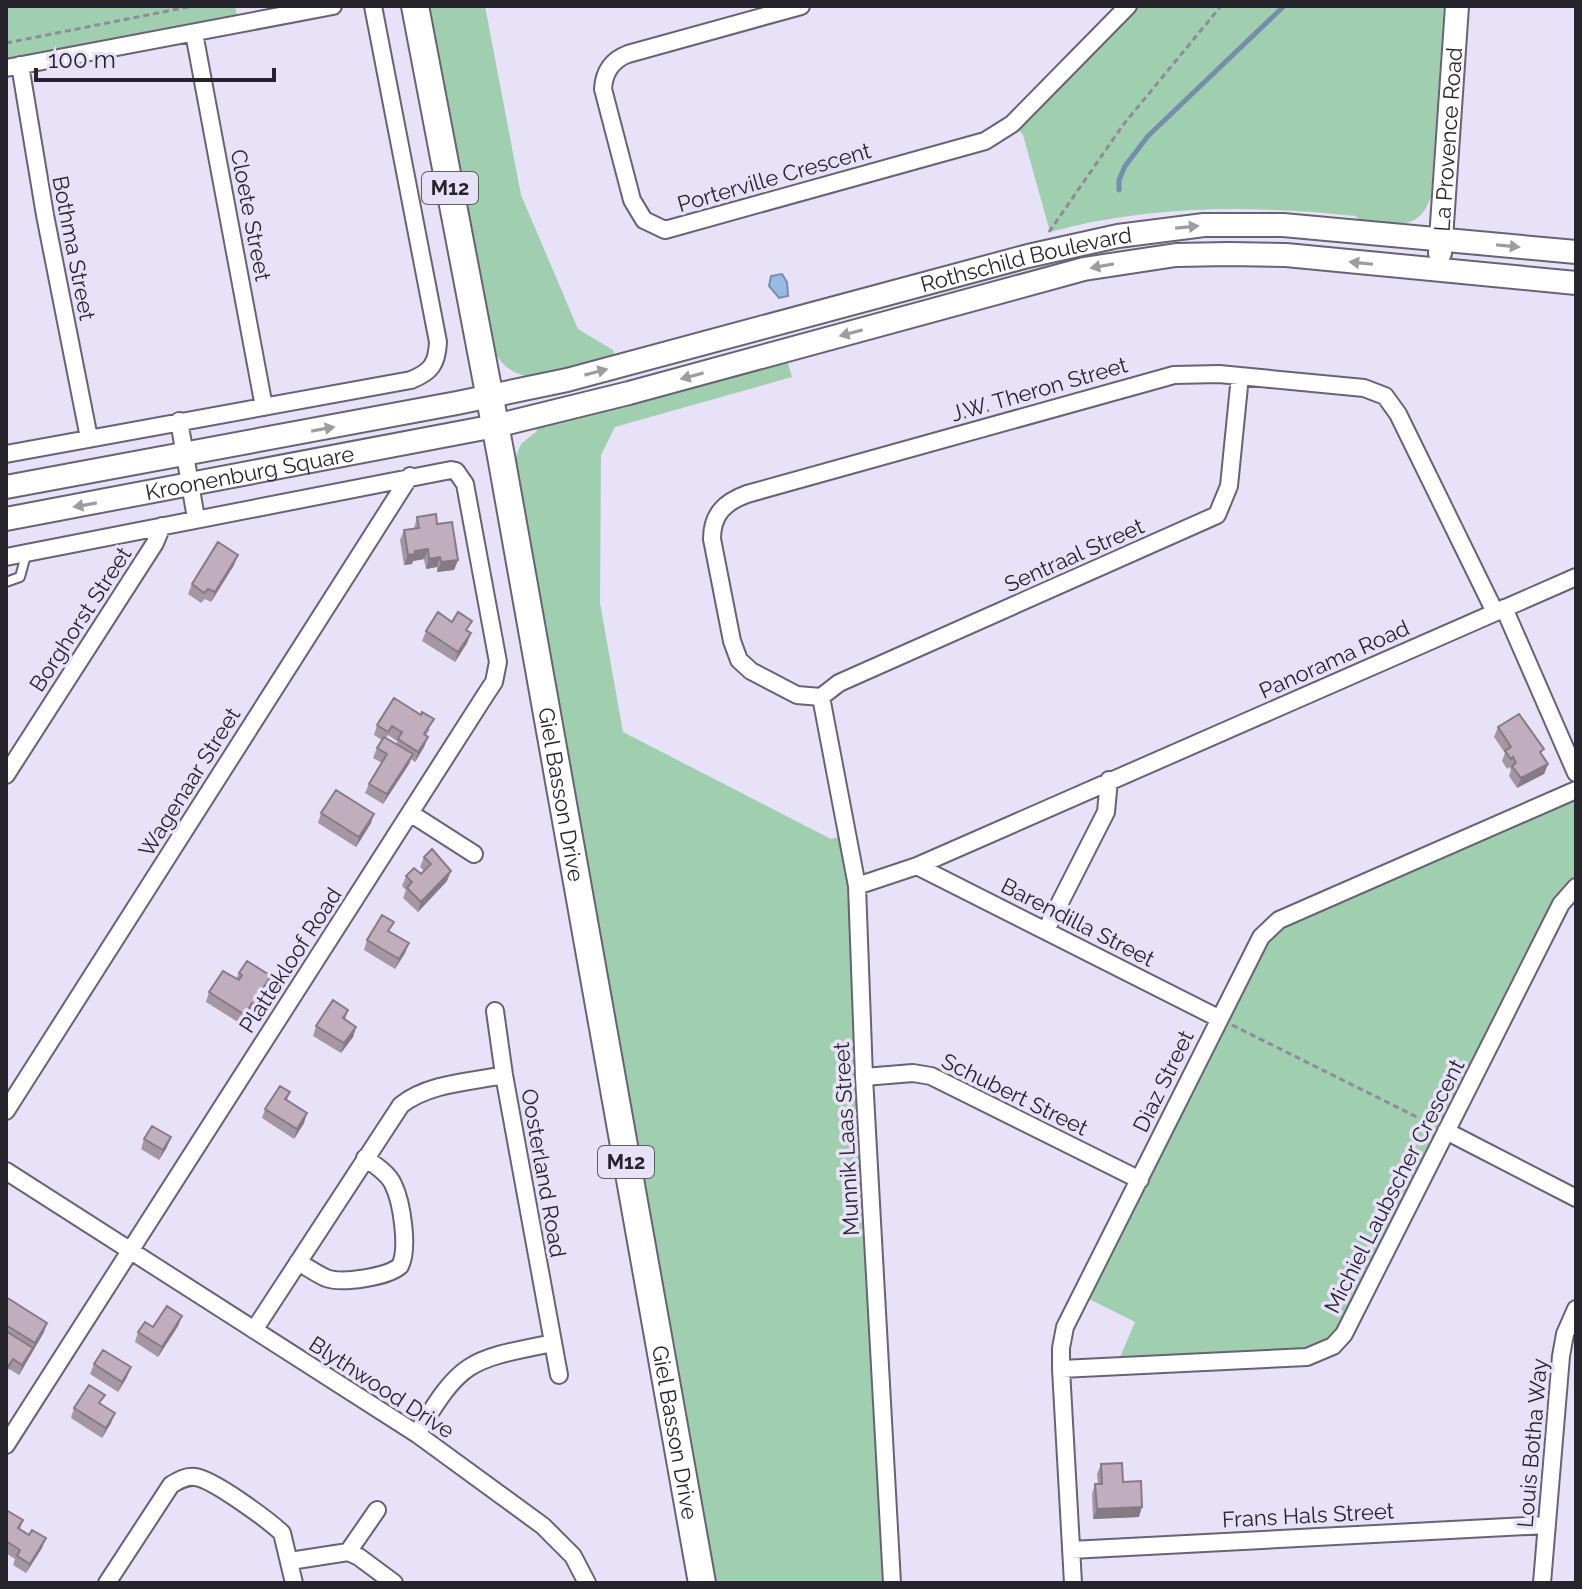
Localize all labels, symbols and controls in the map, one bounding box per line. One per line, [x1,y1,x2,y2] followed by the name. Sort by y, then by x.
[36,32,274,82] scale bar
[48,45,116,74] text: 100 m
[1429,46,1467,232] street label: La Provence Road
[674,137,874,217] street label: Porterville Crescent
[225,147,277,284] street label: Cloete Street
[422,172,478,204] road number: M12
[47,174,101,323] street label: Bothma Street
[1175,220,1200,233] one-way arrow
[918,221,1133,297] street label: Rothschild Boulevard
[1496,240,1521,253] one-way arrow
[1348,256,1373,269] one-way arrow
[1089,261,1114,273] one-way arrow
[838,327,862,340] one-way arrow
[948,351,1131,427] street label: J.W. Theron Street
[584,365,609,377] one-way arrow
[679,370,703,383] one-way arrow
[310,422,335,434] one-way arrow
[143,440,356,505] street label: Kroonenburg Square
[72,499,97,511] one-way arrow
[1000,512,1148,597] street label: Sentraal Street
[24,541,137,696] street label: Borghorst Street
[1255,614,1413,704] street label: Panorama Road
[133,702,246,861] street label: Wagenaar Street
[533,705,590,884] street label: Giel Basson Drive
[997,872,1160,972] street label: Barendilla Street
[233,883,347,1037] street label: Plattekloof Road
[1127,1025,1199,1136] street label: Diaz Street
[828,1041,864,1237] street label: Munnik Laas Street
[938,1047,1093,1141] street label: Schubert Street
[1319,1054,1470,1317] street label: Michiel Laubscher Crescent
[516,1087,572,1259] street label: Oosterland Road
[598,1146,654,1178] road number: M12
[305,1330,459,1444] street label: Blythwood Drive
[647,1343,703,1522] street label: Giel Basson Drive
[1512,1357,1552,1529] street label: Louis Botha Way
[1221,1497,1395,1532] street label: Frans Hals Street

